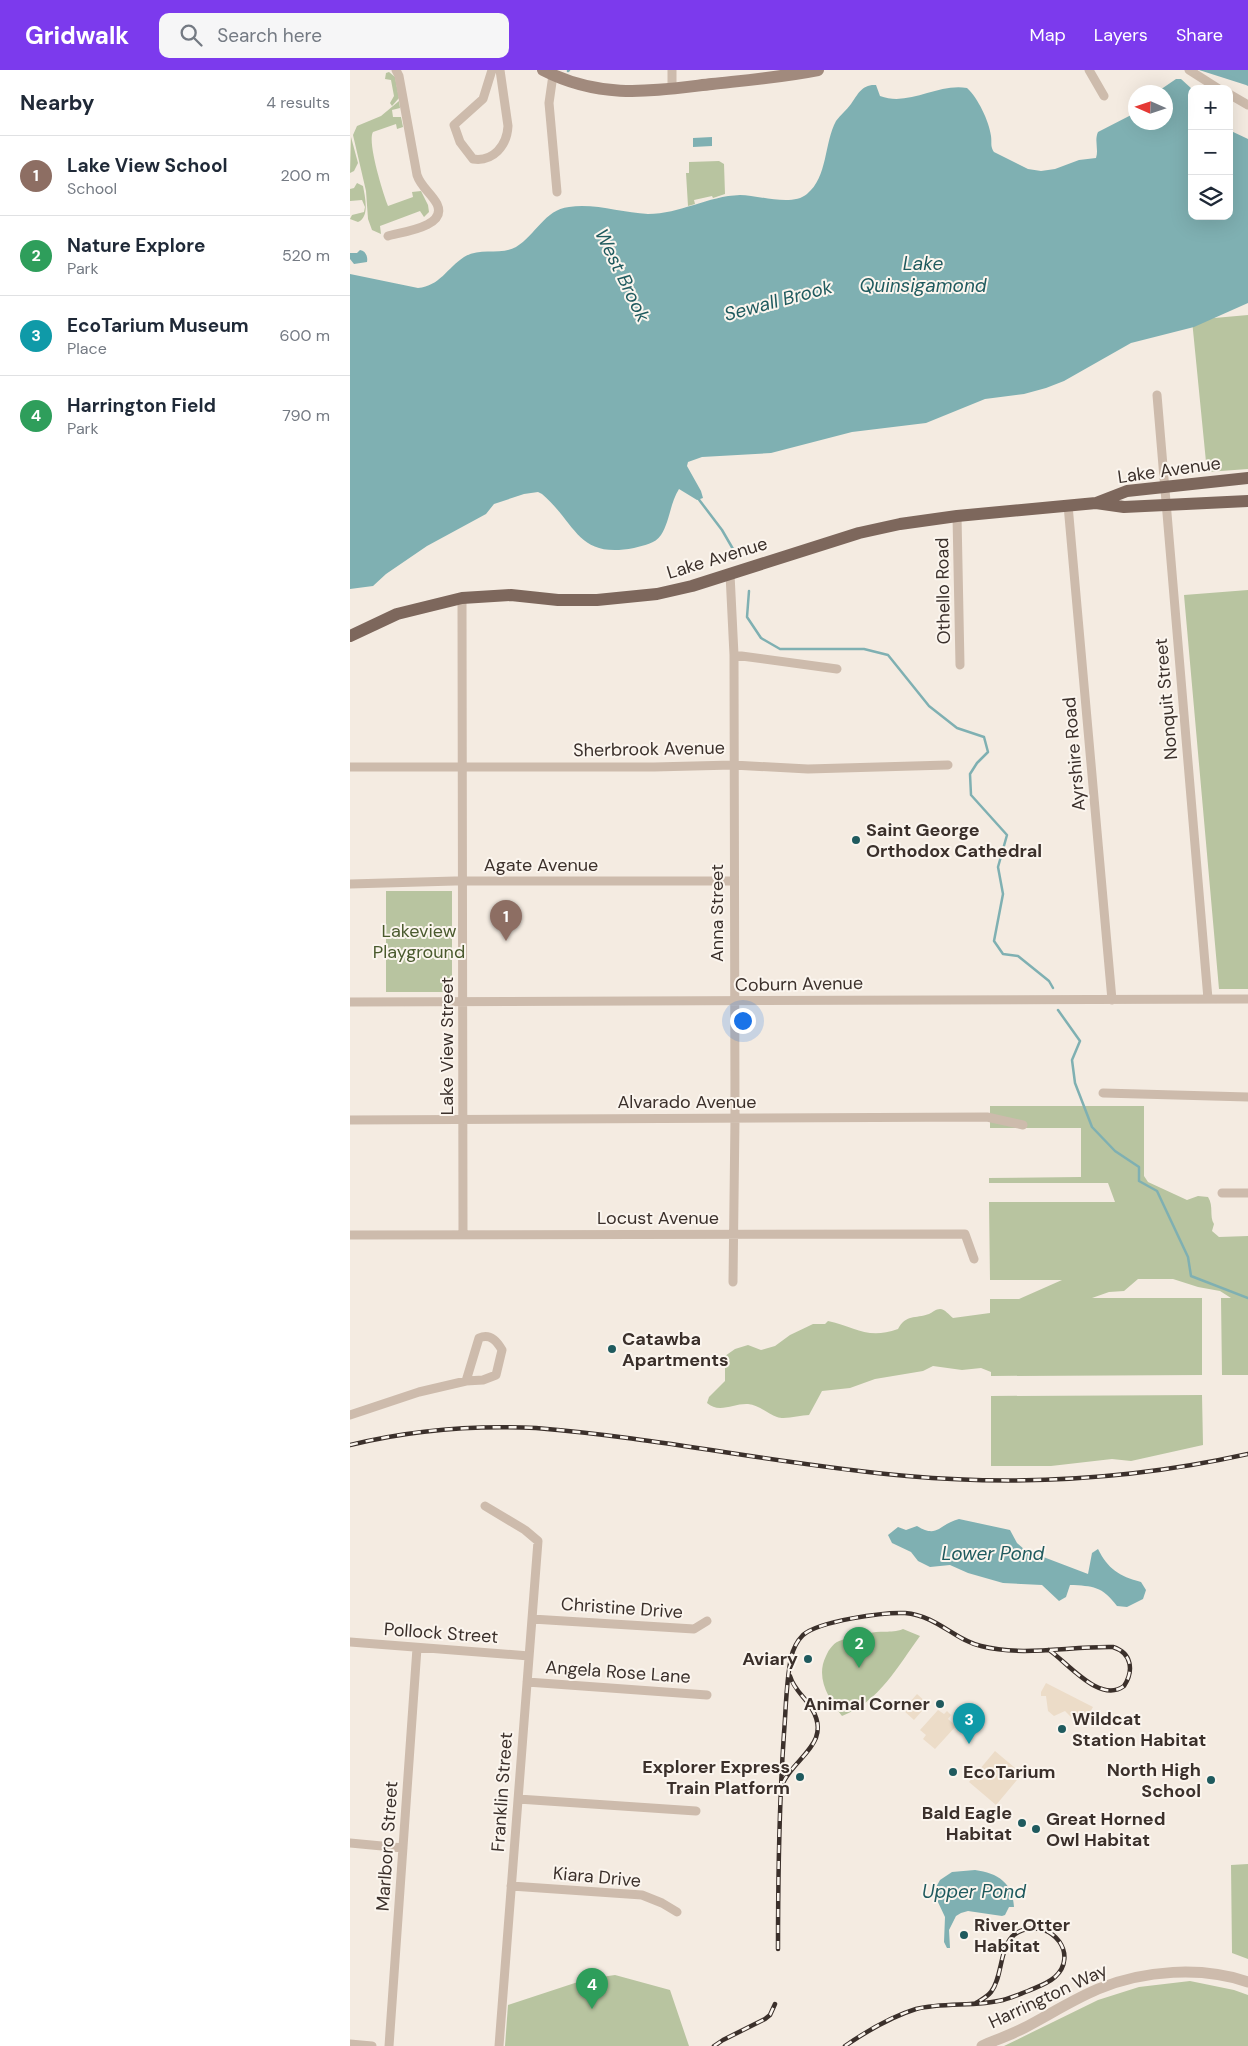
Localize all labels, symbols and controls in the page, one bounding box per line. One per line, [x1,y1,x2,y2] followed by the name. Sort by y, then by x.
[159,13,509,58] search box
[25,20,129,51] text: Gridwalk
[177,21,205,49] icon: search
[217,23,322,48] text: Search here
[1030,23,1066,47] text: Map
[1094,23,1148,47] text: Layers
[1176,23,1223,47] text: Share
[1128,85,1173,130] north arrow
[1188,85,1233,220] map controls
[1188,85,1233,130] button: +
[20,89,94,117] text: Nearby
[266,92,330,113] text: 4 results
[1188,130,1233,175] button: −
[67,153,228,178] text: Lake View School
[33,165,39,186] text: 1
[281,165,330,186] text: 200 m
[1188,175,1233,220] button: layers
[67,178,117,199] text: School
[589,224,656,326] water label: West Brook
[67,233,205,258] text: Nature Explore
[31,245,41,266] text: 2
[282,245,330,266] text: 520 m
[859,251,988,298] water label: Lake Quinsigamond
[67,258,99,279] text: Park
[721,274,835,327] water label: Sewall Brook
[67,313,249,338] text: EcoTarium Museum
[31,325,41,346] text: 3
[280,325,330,346] text: 600 m
[67,338,107,359] text: Place
[67,393,216,418] text: Harrington Field
[31,405,41,426] text: 4
[282,405,330,426] text: 790 m
[67,418,99,439] text: Park
[1116,451,1222,489] street label: Lake Avenue
[664,531,770,585] street label: Lake Avenue
[930,537,956,645] street label: Othello Road
[1149,637,1183,761] street label: Nonquit Street
[1057,696,1091,812] street label: Ayrshire Road
[573,736,725,762] street label: Sherbrook Avenue
[866,818,1042,863] place label: Saint George Orthodox Cathedral
[850,834,862,846] marker: Saint George Orthodox Cathedral
[484,853,598,877] street label: Agate Avenue
[705,864,729,962] street label: Anna Street
[490,900,522,941] pin: 1
[373,919,465,964] park label: Lakeview Playground
[735,971,863,997] street label: Coburn Avenue
[435,977,459,1115] street label: Lake View Street
[730,1008,756,1034] your location
[617,1090,757,1114] street label: Alvarado Avenue
[597,1206,719,1230] street label: Locust Avenue
[622,1327,729,1372] place label: Catawba Apartments
[606,1343,618,1355] marker: Catawba Apartments
[942,1541,1046,1566] water label: Lower Pond
[560,1592,684,1624] street label: Christine Drive
[383,1617,499,1649] street label: Pollock Street
[843,1627,875,1668] pin: 2
[742,1647,798,1671] place label: Aviary
[802,1653,814,1665] marker: Aviary
[545,1655,691,1689] street label: Angela Rose Lane
[804,1692,930,1716] place label: Animal Corner
[934,1698,946,1710] marker: Animal Corner
[953,1703,985,1744] pin: 3
[1072,1707,1206,1752] place label: Wildcat Station Habitat
[1056,1723,1068,1735] marker: Wildcat Station Habitat
[486,1731,518,1853] street label: Franklin Street
[642,1755,790,1800] place label: Explorer Express Train Platform
[1107,1758,1201,1803] place label: North High School
[963,1760,1055,1784] place label: EcoTarium
[947,1766,959,1778] marker: EcoTarium
[794,1771,806,1783] marker: Explorer Express Train Platform
[1205,1774,1217,1786] marker: North High School
[370,1780,404,1912] street label: Marlboro Street
[922,1801,1012,1846] place label: Bald Eagle Habitat
[1046,1807,1165,1852] place label: Great Horned Owl Habitat
[1016,1817,1028,1829] marker: Bald Eagle Habitat
[1030,1823,1042,1835] marker: Great Horned Owl Habitat
[552,1861,642,1893] street label: Kiara Drive
[922,1879,1027,1904] water label: Upper Pond
[974,1913,1070,1958] place label: River Otter Habitat
[958,1929,970,1941] marker: River Otter Habitat
[985,1958,1111,2034] street label: Harrington Way
[576,1968,608,2009] pin: 4

